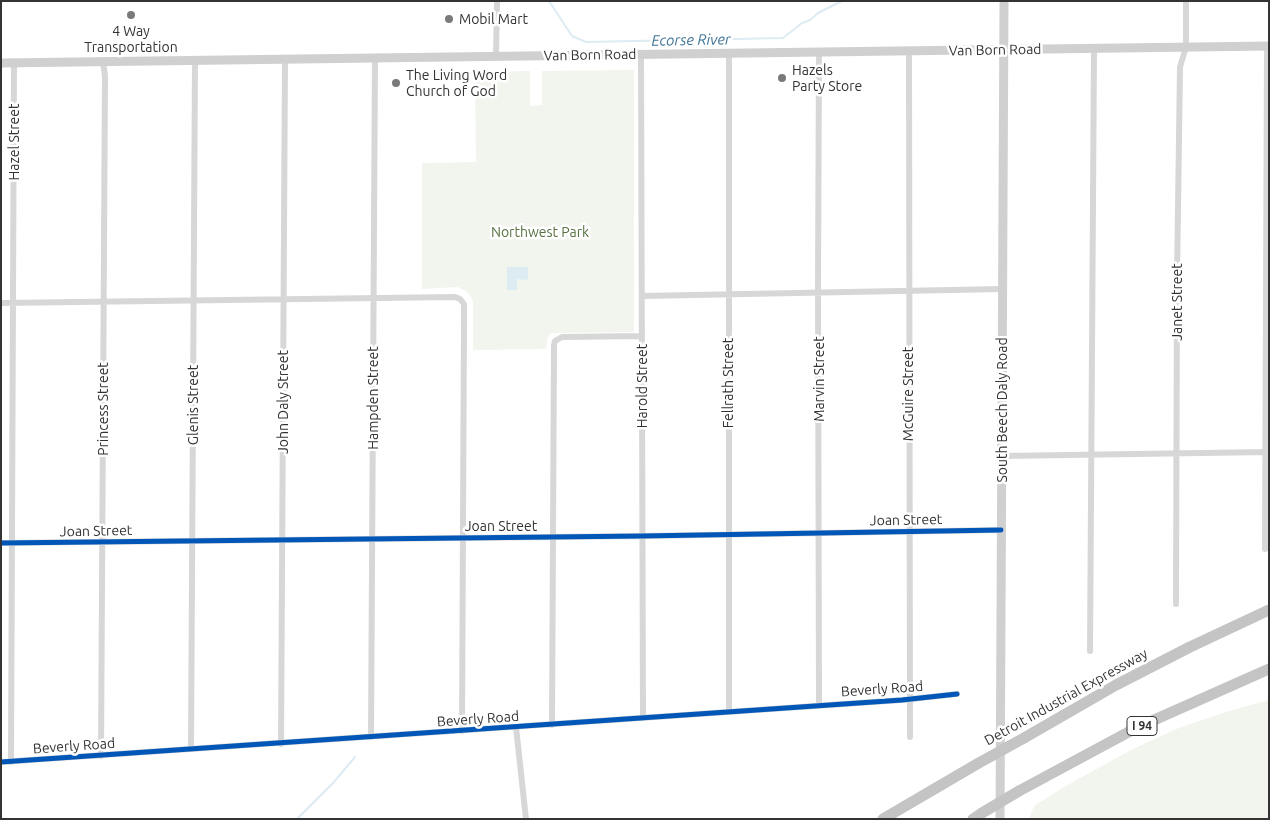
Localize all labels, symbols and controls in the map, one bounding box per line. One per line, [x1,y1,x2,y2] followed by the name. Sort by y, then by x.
[125,9,137,21] marker: 4 Way Transportation
[459,11,528,27] place label: Mobil Mart
[443,13,455,25] marker: Mobil Mart
[84,23,178,56] place label: 4 Way Transportation
[651,30,731,50] water label: Ecorse River
[948,41,1042,59] street label: Van Born Road
[543,46,637,64] street label: Van Born Road
[792,62,862,94] place label: Hazels Party Store
[406,67,507,100] place label: The Living Word Church of God
[776,72,788,84] marker: Hazels Party Store
[390,77,402,89] marker: The Living Word Church of God
[6,104,22,180] street label: Hazel Street
[491,224,589,240] park label: Northwest Park
[1169,263,1185,341] street label: Janet Street
[811,336,827,422] street label: Marvin Street
[994,337,1010,483] street label: South Beech Daly Road
[720,338,736,428] street label: Fellrath Street
[634,344,650,428] street label: Harold Street
[365,346,381,450] street label: Hampden Street
[900,347,916,441] street label: McGuire Street
[275,350,291,454] street label: John Daly Street
[95,362,111,456] street label: Princess Street
[185,365,201,445] street label: Glenis Street
[870,511,942,529] street label: Joan Street
[465,518,537,534] street label: Joan Street
[60,522,132,540] street label: Joan Street
[981,645,1151,749] street label: Detroit Industrial Expressway
[840,678,924,700] street label: Beverly Road
[436,708,520,730] street label: Beverly Road
[1127,716,1157,736] road number: I 94
[32,735,116,757] street label: Beverly Road

